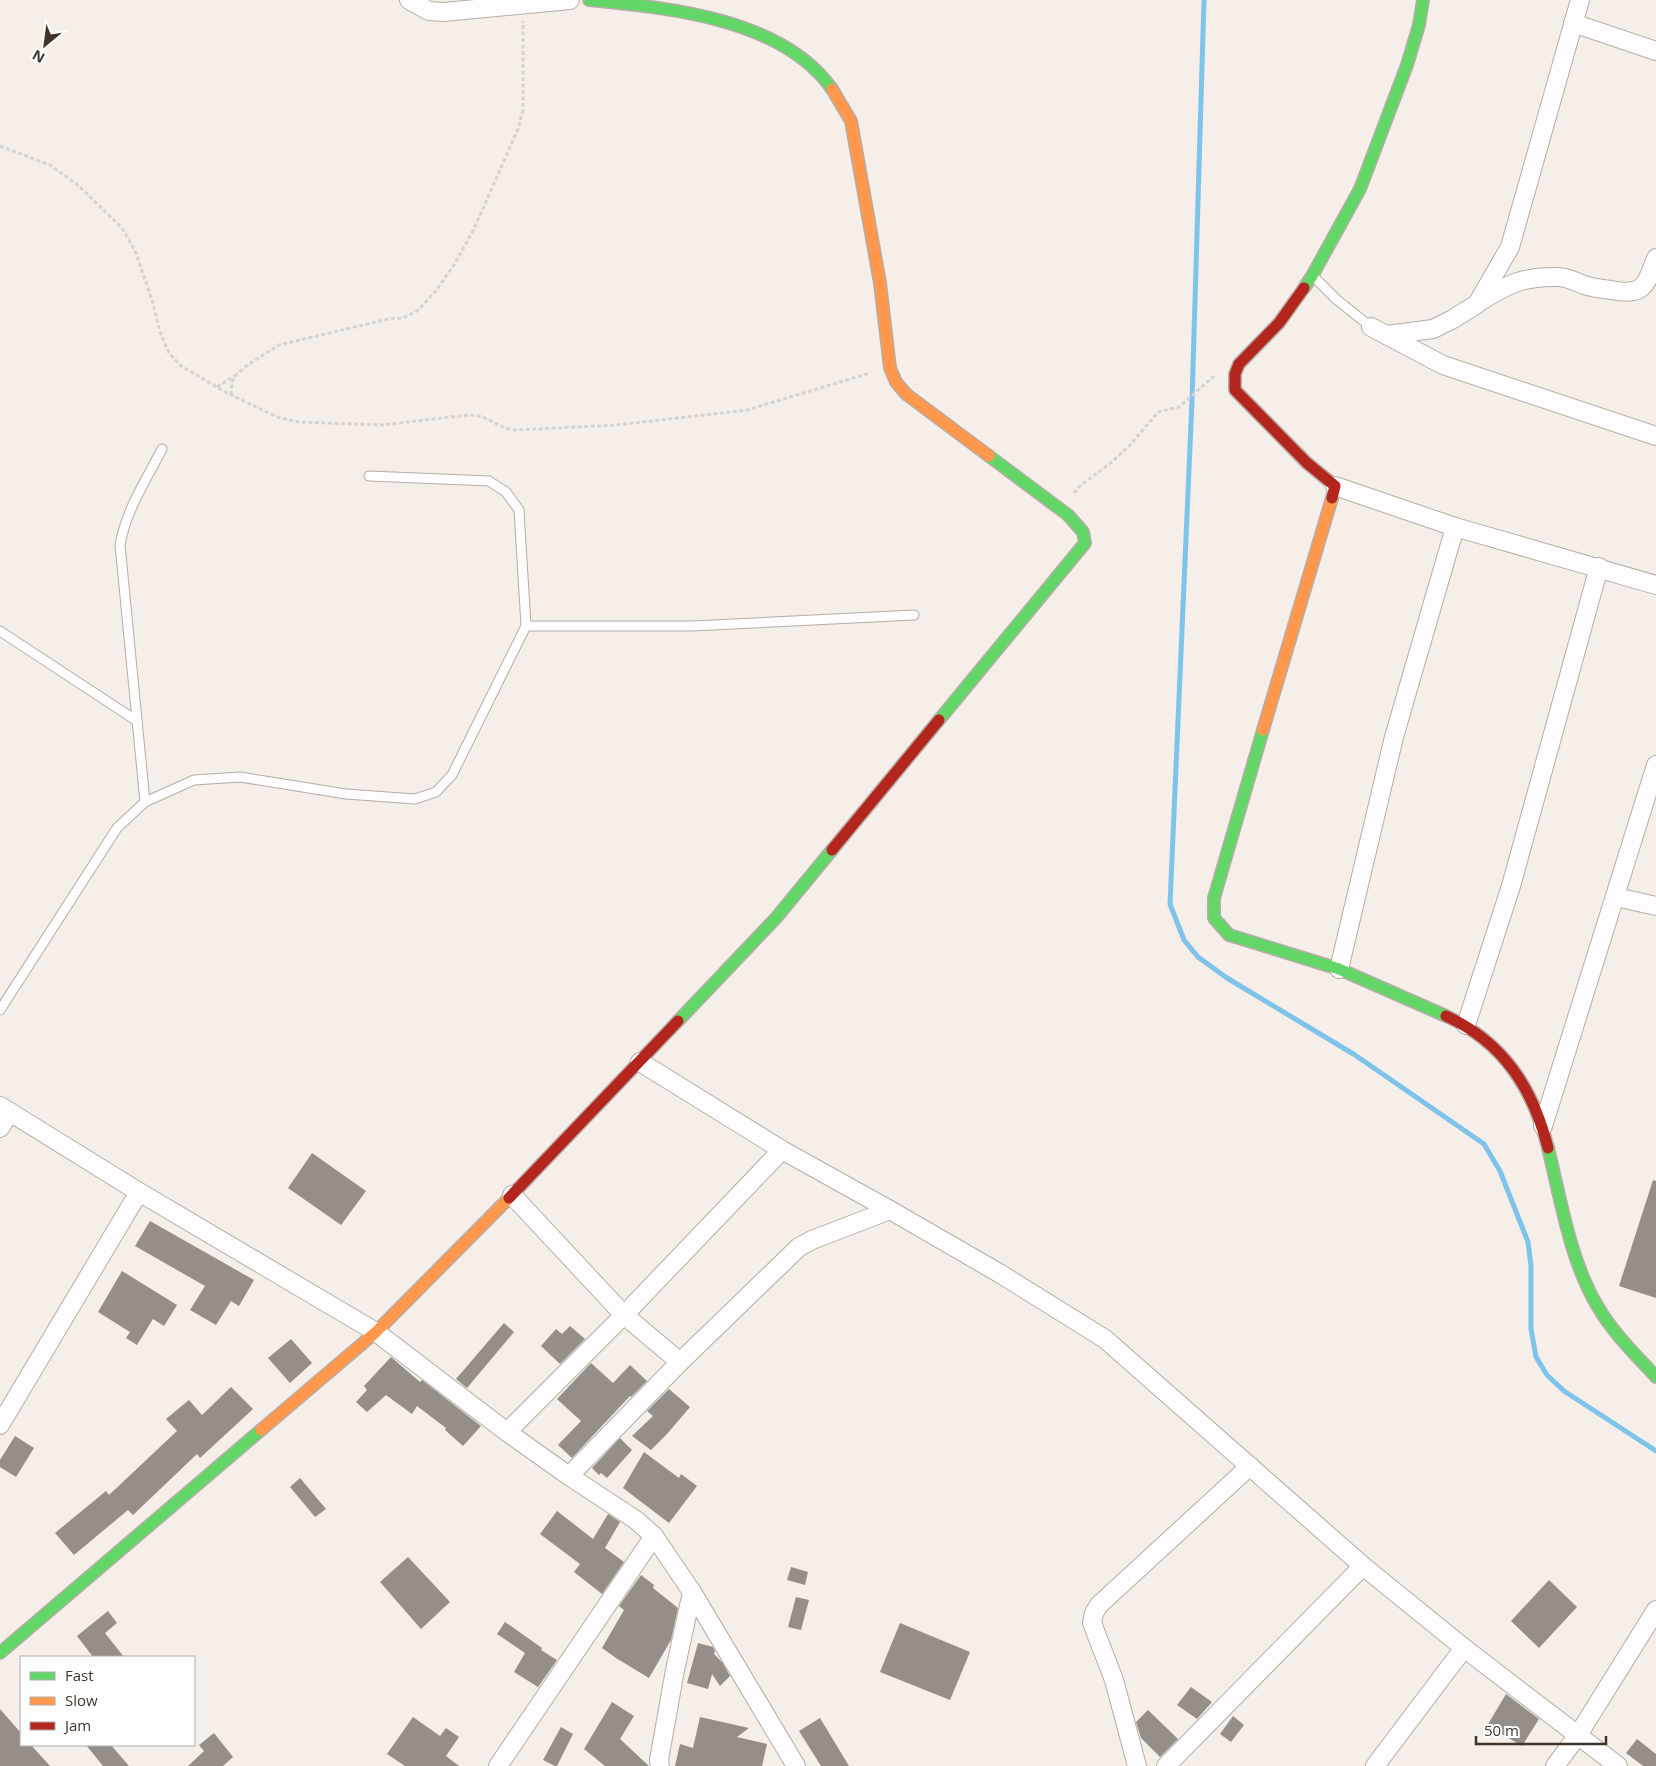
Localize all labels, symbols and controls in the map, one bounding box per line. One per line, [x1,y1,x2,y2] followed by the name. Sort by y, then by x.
[20,20,70,70] north arrow
[29,46,48,68] text: N
[20,1656,195,1746] legend
[65,1665,94,1685] text: Fast
[65,1690,98,1710] text: Slow
[1476,1714,1606,1746] scale bar
[63,1715,91,1735] text: Jam
[1484,1720,1519,1740] text: 50 m

